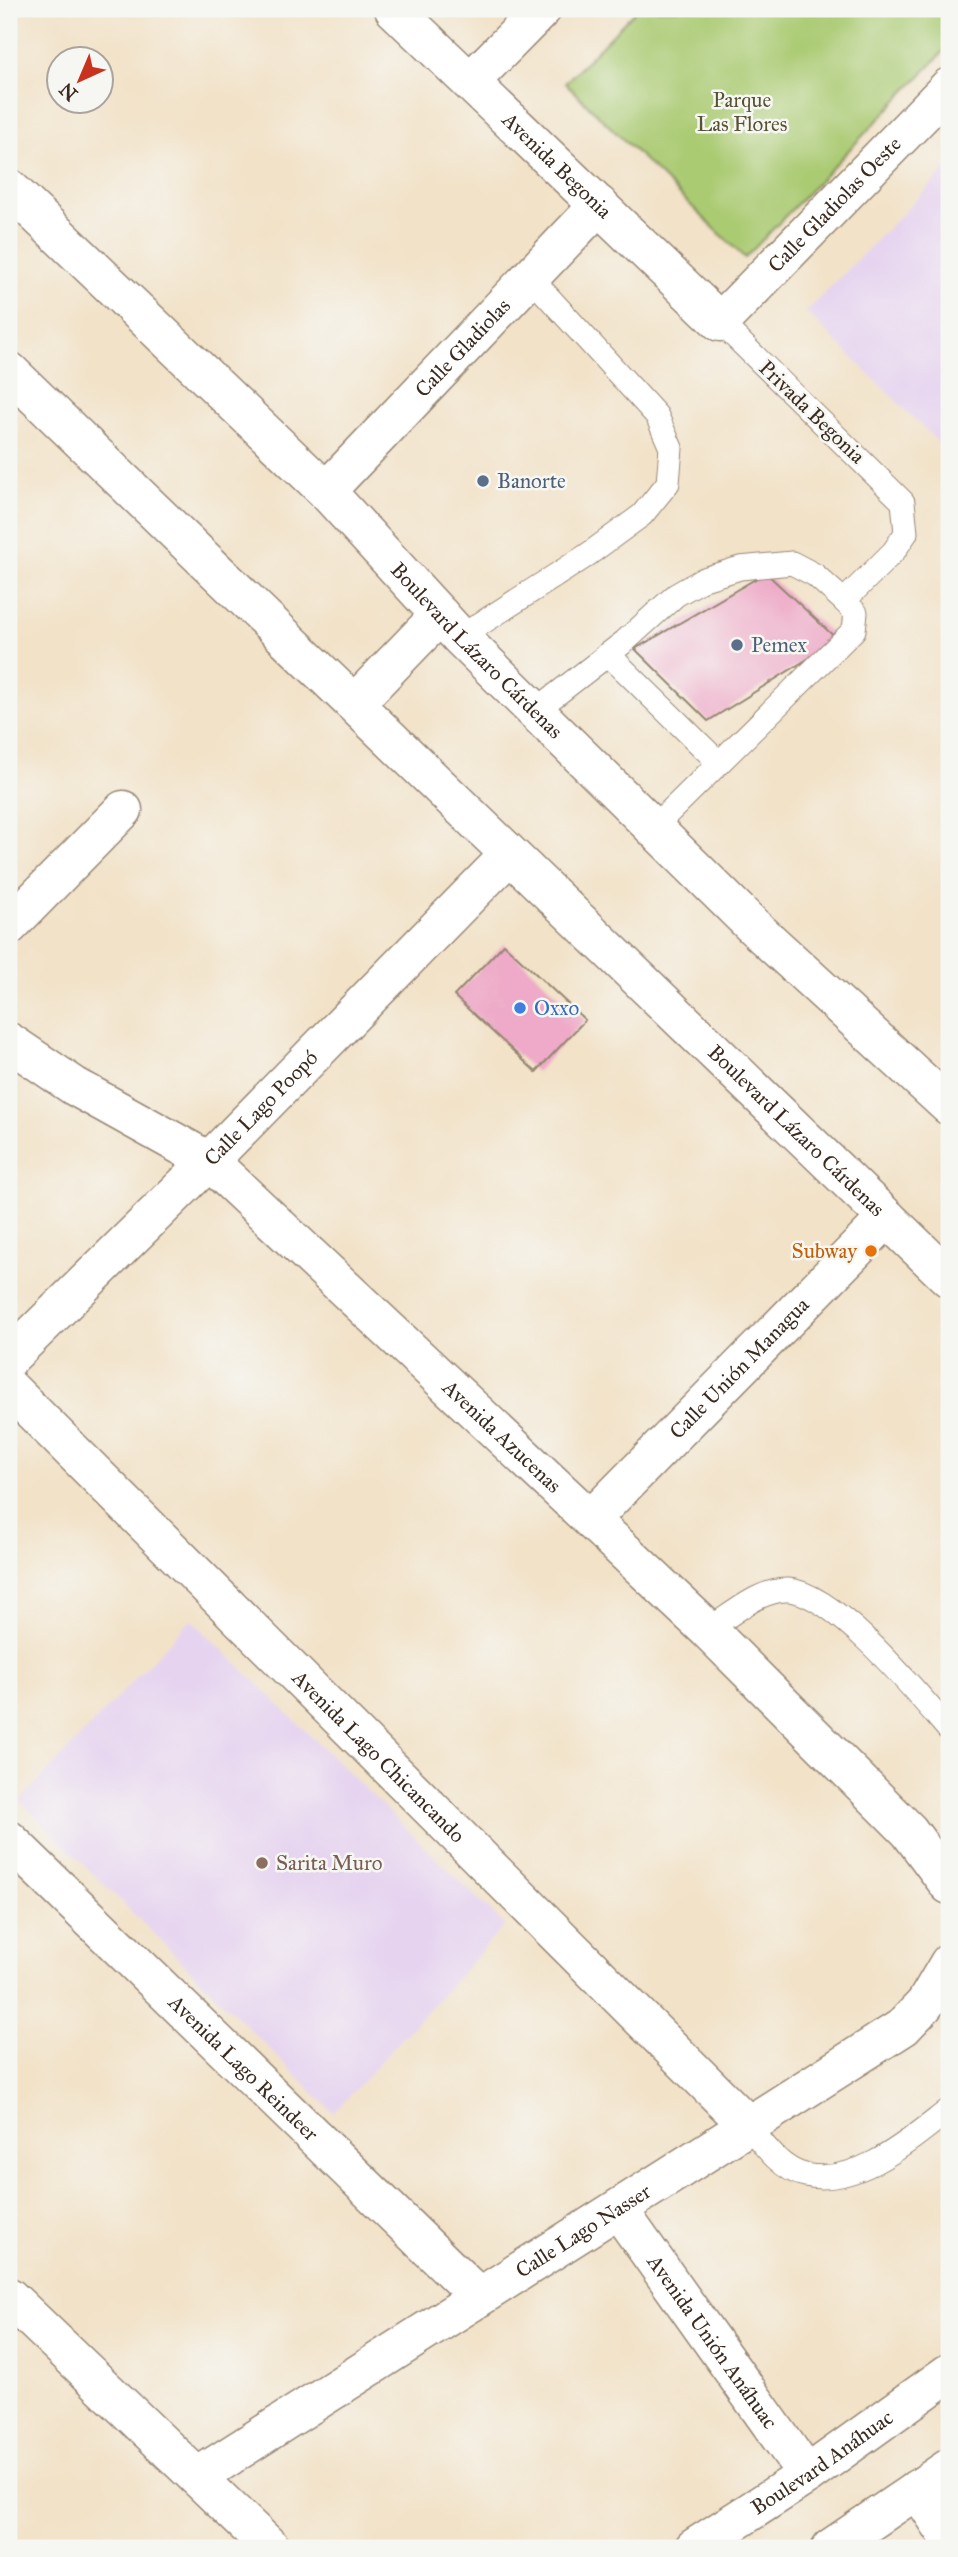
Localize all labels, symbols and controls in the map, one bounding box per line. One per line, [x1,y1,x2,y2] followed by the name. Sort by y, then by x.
[46,46,116,116] north arrow
[55,78,82,106] text: N
[697,87,787,137] park label: Parque Las Flores
[496,106,617,224] street label: Avenida Begonia
[762,131,907,278] street label: Calle Gladiolas Oeste
[410,293,516,403] street label: Calle Gladiolas
[754,355,871,469] street label: Privada Begonia
[497,468,566,494] place label: Banorte
[475,473,491,489] marker: Banorte
[385,557,568,744] street label: Boulevard Lázaro Cárdenas
[751,632,808,658] place label: Pemex
[729,637,745,653] marker: Pemex
[534,995,579,1021] place label: Oxxo
[512,1000,528,1016] marker: Oxxo
[702,1039,890,1222] street label: Boulevard Lázaro Cárdenas
[199,1045,324,1171] street label: Calle Lago Poopó
[792,1238,858,1264] place label: Subway
[863,1243,879,1259] marker: Subway
[664,1292,815,1445] street label: Calle Unión Managua
[436,1374,567,1498] street label: Avenida Azucenas
[286,1664,471,1848] street label: Avenida Lago Chicancando
[276,1850,383,1876] place label: Sarita Muro
[254,1855,270,1871] marker: Sarita Muro
[162,1989,324,2147] street label: Avenida Lago Reindeer
[511,2178,656,2284] street label: Calle Lago Nasser
[641,2249,783,2434] street label: Avenida Unión Anáhuac
[746,2404,898,2521] street label: Boulevard Anáhuac

